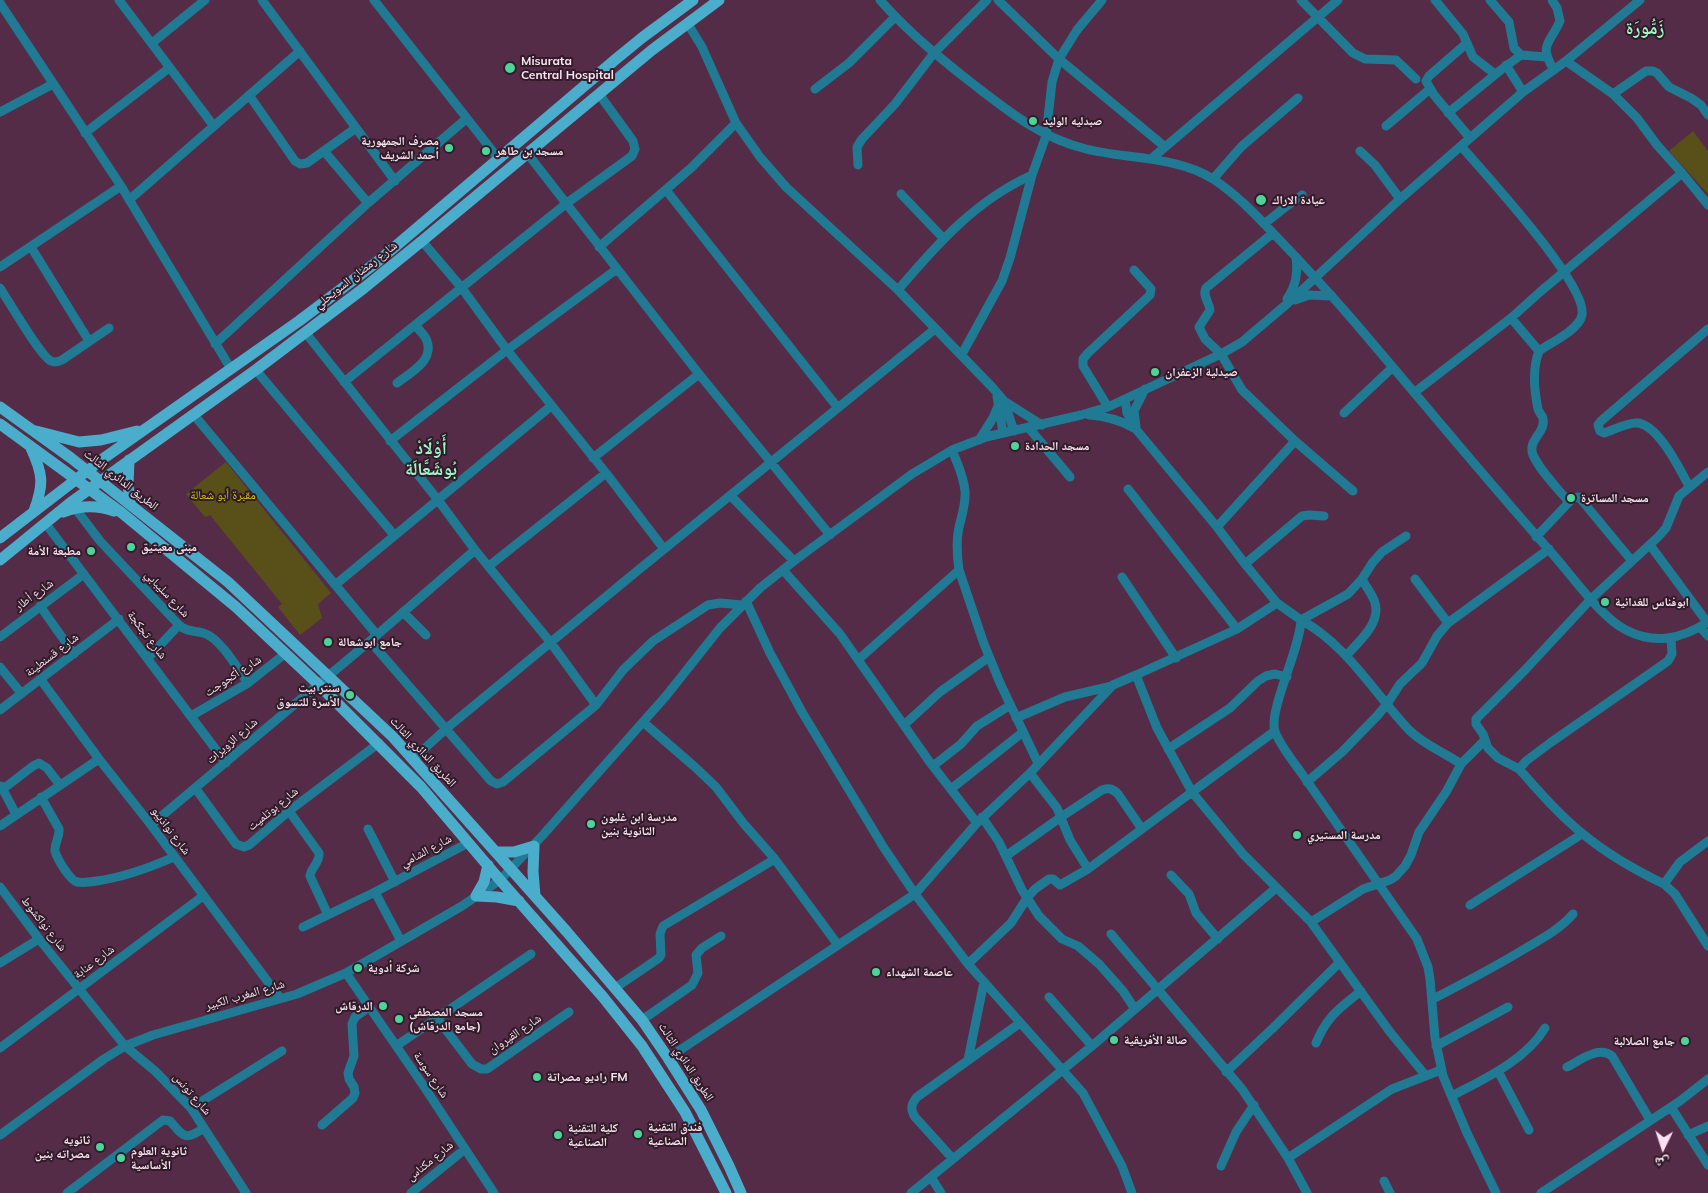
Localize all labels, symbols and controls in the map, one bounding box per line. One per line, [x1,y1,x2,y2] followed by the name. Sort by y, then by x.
[1626,18,1664,40] district label: زَمُّورَة
[521,54,614,82] place label: Misurata Central Hospital
[503,61,517,75] marker: Misurata Central Hospital
[1043,114,1102,128] place label: صبدليه الوليد
[1027,115,1039,127] marker: صبدليه الوليد
[361,134,439,162] place label: مصرف الجمهورية أحمد الشريف
[443,142,455,154] marker: مصرف الجمهورية أحمد الشريف
[496,144,564,158] place label: مسجد بن طاهر
[480,145,492,157] marker: مسجد بن طاهر
[1254,193,1268,207] marker: عيادة الاراك
[1272,193,1325,207] place label: عيادة الاراك
[312,238,400,312] street label: شارع رمضان السويحلي
[1165,365,1238,379] place label: صيدلية الزعفران
[1149,366,1161,378] marker: صيدلية الزعفران
[405,438,457,480] district label: أَوْلَادْ بُوشَعَّالَة
[1025,439,1089,453] place label: مسجد الحدادة
[1009,440,1021,452] marker: مسجد الحدادة
[81,446,161,514] street label: الطريق الدائري الثالث
[190,488,256,502] park label: مقبرة أبو شعالة
[1581,491,1649,505] place label: مسجد المساترة
[1565,492,1577,504] marker: مسجد المساترة
[141,540,197,554] place label: مبنى معيتيق
[125,541,137,553] marker: مبنى معيتيق
[28,544,81,558] place label: مطبعة الأمة
[85,545,97,557] marker: مطبعة الأمة
[142,567,192,621] street label: شارع سليبابي
[12,576,56,614] street label: شارع أطار
[1615,595,1689,609] place label: ابوفناس للغدائية
[1599,596,1611,608] marker: ابوفناس للغدائية
[124,608,170,662] street label: شارع تجكجة
[22,630,82,680] street label: شارع قسنطينة
[338,635,402,649] place label: جامع ابوشعالة
[322,636,334,648] marker: جامع ابوشعالة
[202,652,264,700] street label: شارع أكجوجت
[277,681,340,709] place label: سنتر بيت الأسرة للتسوق
[344,689,356,701] marker: سنتر بيت الأسرة للتسوق
[387,714,459,790] street label: الطريق الدائري الثالث
[204,715,260,767] street label: شارع الزويرات
[245,784,301,834] street label: شارع بوتلميت
[148,804,194,858] street label: شارع نواذيبو
[601,810,677,838] place label: مدرسة ابن غلبون الثانوية بنين
[585,818,597,830] marker: مدرسة ابن غلبون الثانوية بنين
[1307,828,1381,842] place label: مدرسة المستيري
[1291,829,1303,841] marker: مدرسة المستيري
[398,831,454,871] street label: شارع الشامي
[18,894,70,954] street label: شارع نواكشوط
[71,942,117,982] street label: شارع عنابة
[368,961,420,975] place label: شركة أدوية
[352,962,364,974] marker: شركة أدوية
[886,965,953,979] place label: عاصمة الشهداء
[870,966,882,978] marker: عاصمة الشهداء
[204,977,286,1013] street label: شارع المغرب الكبير
[335,999,373,1013] place label: الدرقاش
[377,1000,389,1012] marker: الدرقاش
[409,1005,483,1033] place label: مسجد المصطفى (جامع الدرقاش)
[486,1011,544,1057] street label: شارع القيروان
[393,1013,405,1025] marker: مسجد المصطفى (جامع الدرقاش)
[655,1020,717,1104] street label: الطريق الدائري الثالث
[1124,1033,1187,1047] place label: صالة الأفريقية
[1108,1034,1120,1046] marker: صالة الأفريقية
[1614,1034,1675,1048] place label: جامع الصلالبة
[1679,1035,1691,1047] marker: جامع الصلالبة
[410,1049,452,1101] street label: شارع سوسة
[170,1070,214,1118] street label: شارع تونس
[547,1070,628,1084] place label: راديو مصراتة FM
[531,1071,543,1083] marker: راديو مصراتة FM
[648,1120,702,1148] place label: فندق التقنية الصناعية
[568,1121,618,1149] place label: كلية التقنية الصناعية
[1638,1123,1688,1173] north arrow
[632,1128,644,1140] marker: فندق التقنية الصناعية
[552,1129,564,1141] marker: كلية التقنية الصناعية
[35,1133,90,1161] place label: ثانويه مصراته بنين
[404,1138,456,1184] street label: شارع مكناس
[94,1141,106,1153] marker: ثانويه مصراته بنين
[131,1144,187,1172] place label: ثانوية العلوم الأساسية
[115,1152,127,1164] marker: ثانوية العلوم الأساسية
[1654,1153,1670,1172] text: ش

